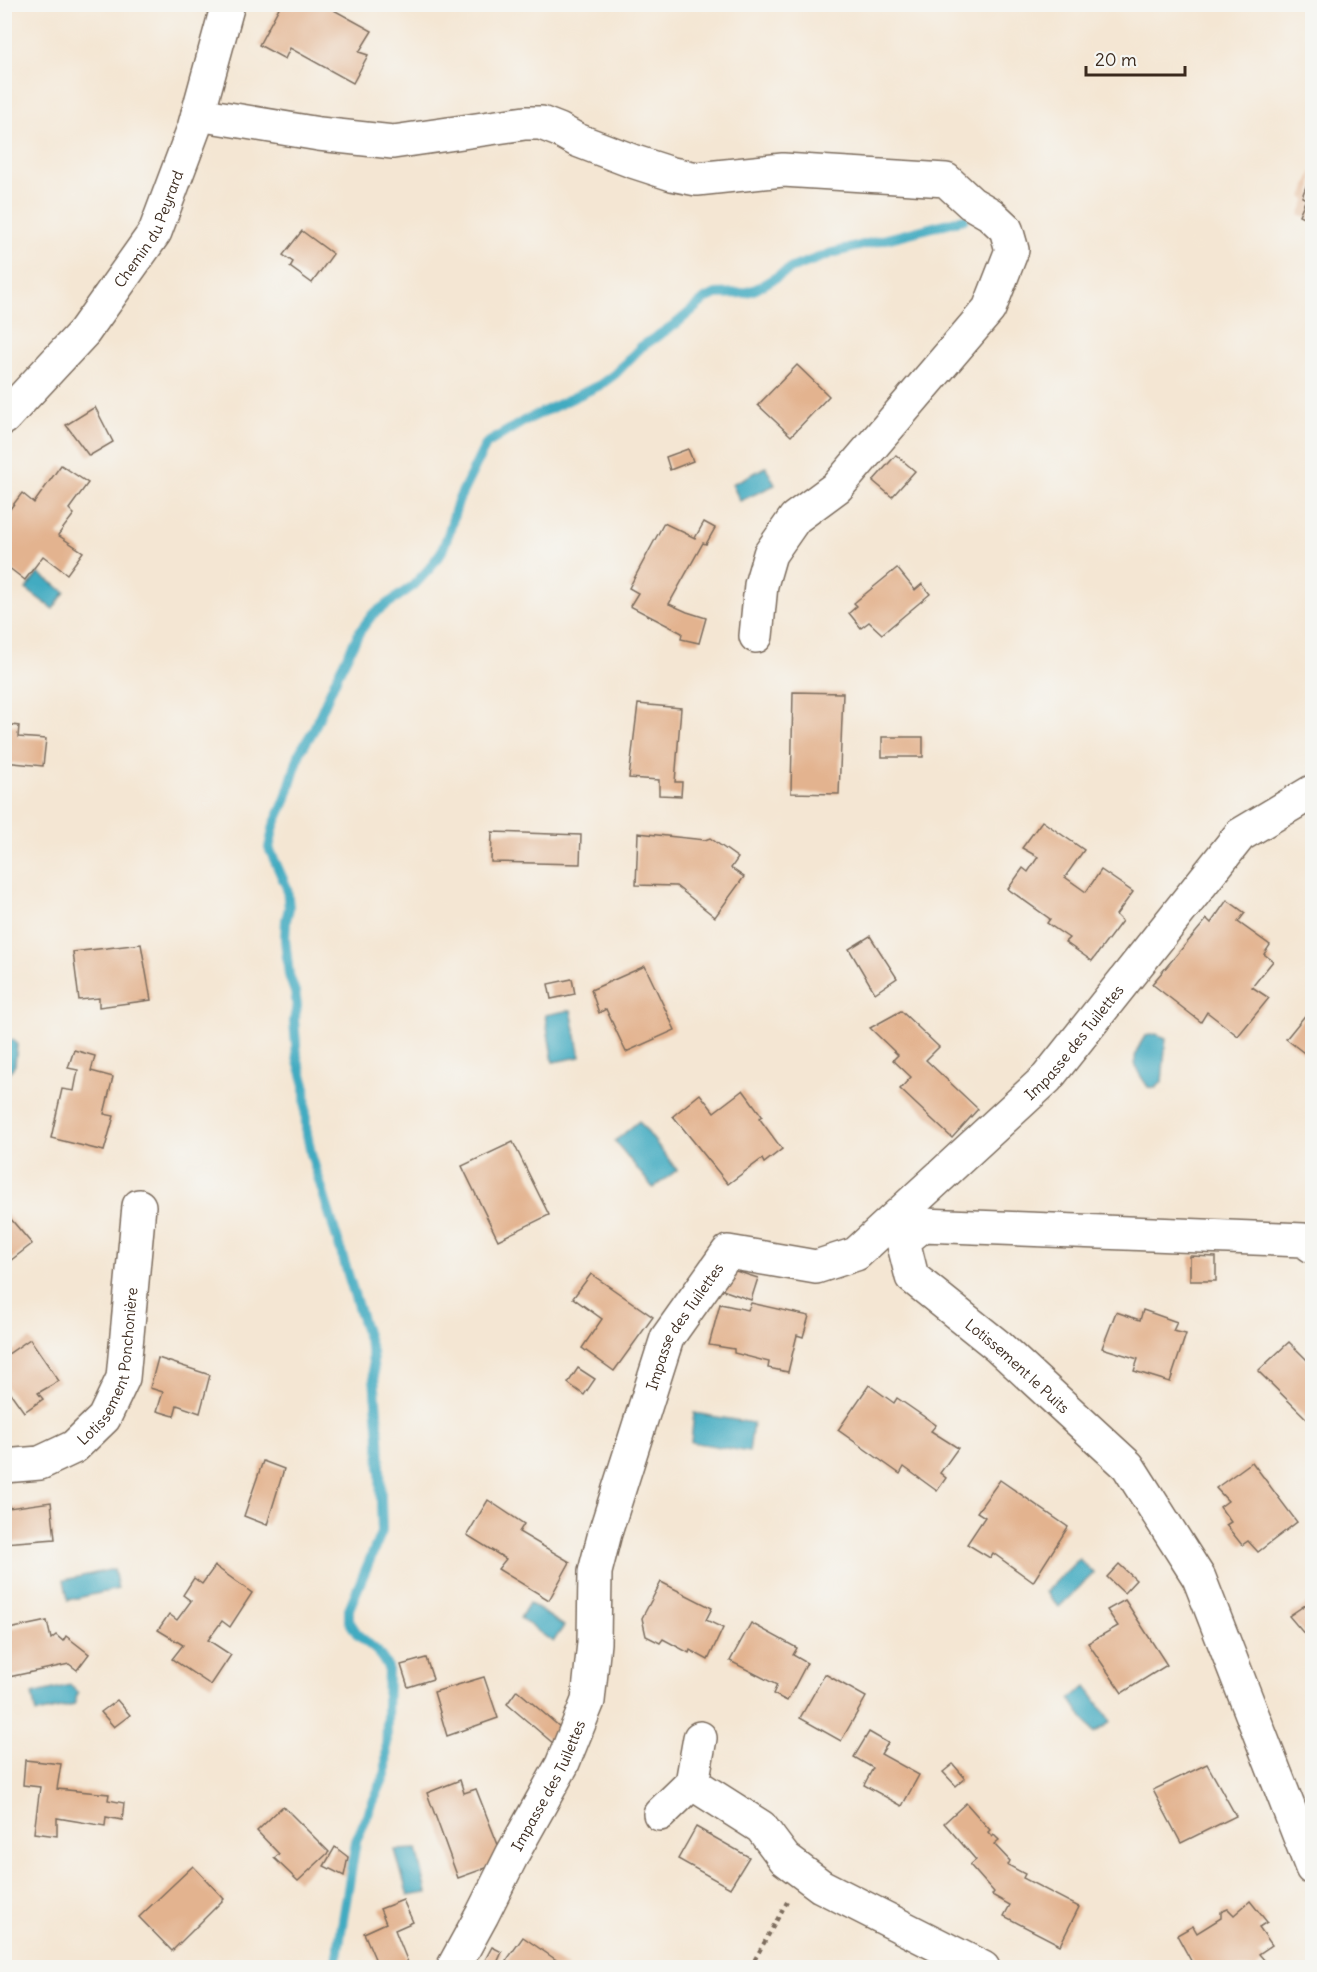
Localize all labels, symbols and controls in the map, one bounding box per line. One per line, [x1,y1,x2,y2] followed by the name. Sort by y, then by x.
[1086,39,1185,77] scale bar
[1095,48,1137,71] text: 20 m
[109,167,187,291] street label: Chemin du Peyrard
[1020,980,1127,1104] street label: Impasse des Tuilettes
[642,1258,727,1392] street label: Impasse des Tuilettes
[73,1287,141,1449] street label: Lotissement Ponchonière
[962,1314,1074,1417] street label: Lotissement le Puits
[507,1717,589,1854] street label: Impasse des Tuilettes

